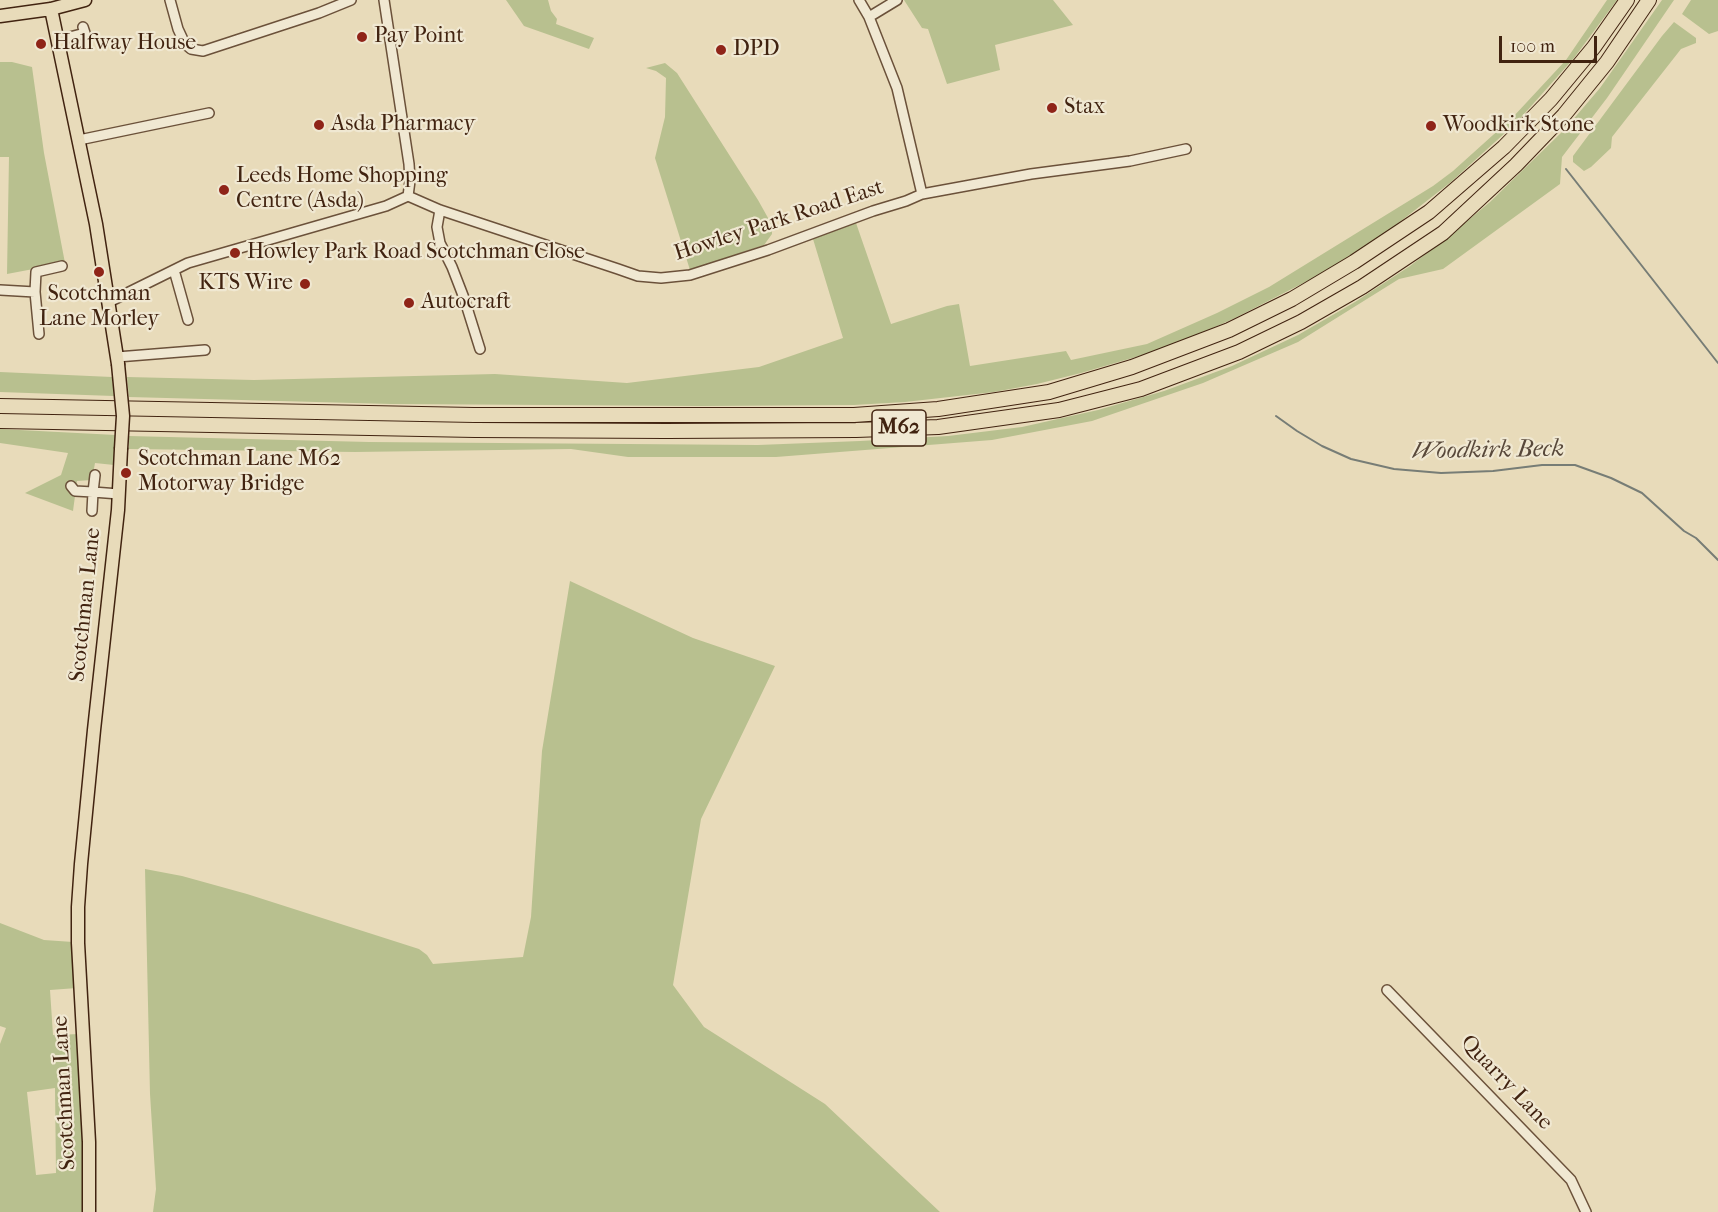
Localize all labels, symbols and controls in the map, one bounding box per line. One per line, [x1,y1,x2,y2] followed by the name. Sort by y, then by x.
[374,24,464,50] place label: Pay Point
[1502,24,1600,62] scale bar
[355,30,369,44] marker: Pay Point
[53,31,196,57] place label: Halfway House
[1510,36,1555,57] text: 100 m
[34,37,48,51] marker: Halfway House
[733,37,779,63] place label: DPD
[714,43,728,57] marker: DPD
[1064,95,1105,121] place label: Stax
[1045,101,1059,115] marker: Stax
[331,112,475,138] place label: Asda Pharmacy
[1443,113,1594,139] place label: Woodkirk Stone
[312,118,326,132] marker: Asda Pharmacy
[1424,119,1438,133] marker: Woodkirk Stone
[236,164,447,216] place label: Leeds Home Shopping Centre (Asda)
[671,175,887,267] street label: Howley Park Road East
[217,183,231,197] marker: Leeds Home Shopping Centre (Asda)
[247,240,585,266] place label: Howley Park Road Scotchman Close
[228,246,242,260] marker: Howley Park Road Scotchman Close
[92,265,106,279] marker: Scotchman Lane Morley
[199,271,293,297] place label: KTS Wire
[298,277,312,291] marker: KTS Wire
[39,282,159,334] place label: Scotchman Lane Morley
[421,290,511,316] place label: Autocraft
[402,296,416,310] marker: Autocraft
[872,410,926,446] road number: M62
[1412,435,1564,467] water label: Woodkirk Beck
[138,447,341,499] place label: Scotchman Lane M62 Motorway Bridge
[119,466,133,480] marker: Scotchman Lane M62 Motorway Bridge
[65,527,107,683] street label: Scotchman Lane
[48,1015,82,1171] street label: Scotchman Lane
[1454,1030,1558,1136] street label: Quarry Lane

